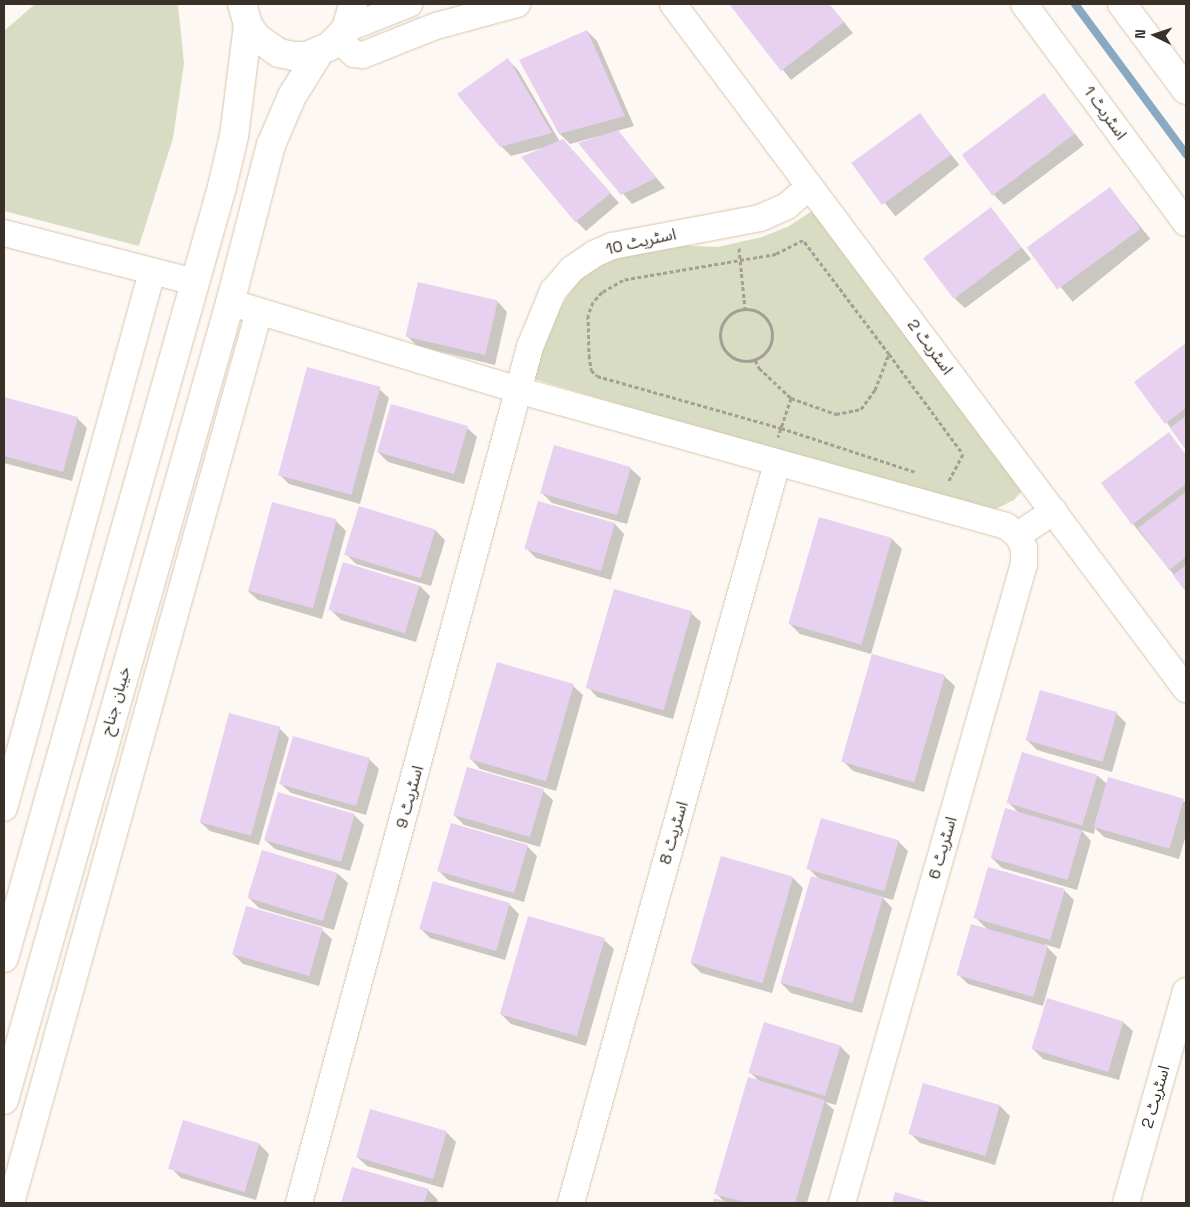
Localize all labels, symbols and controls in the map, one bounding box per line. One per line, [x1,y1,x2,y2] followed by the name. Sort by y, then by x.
[1130,10,1180,60] north arrow
[1131,29,1149,39] text: N
[1079,83,1131,143] street label: اسٹریٹ 1
[604,225,678,259] street label: اسٹریٹ 10
[903,316,957,378] street label: اسٹریٹ 2
[97,665,135,737] street label: خیبان جناح
[392,763,428,831] street label: اسٹریٹ 9
[656,799,692,867] street label: اسٹریٹ 8
[925,814,961,882] street label: اسٹریٹ 6
[1138,1063,1174,1131] street label: اسٹریٹ 2

